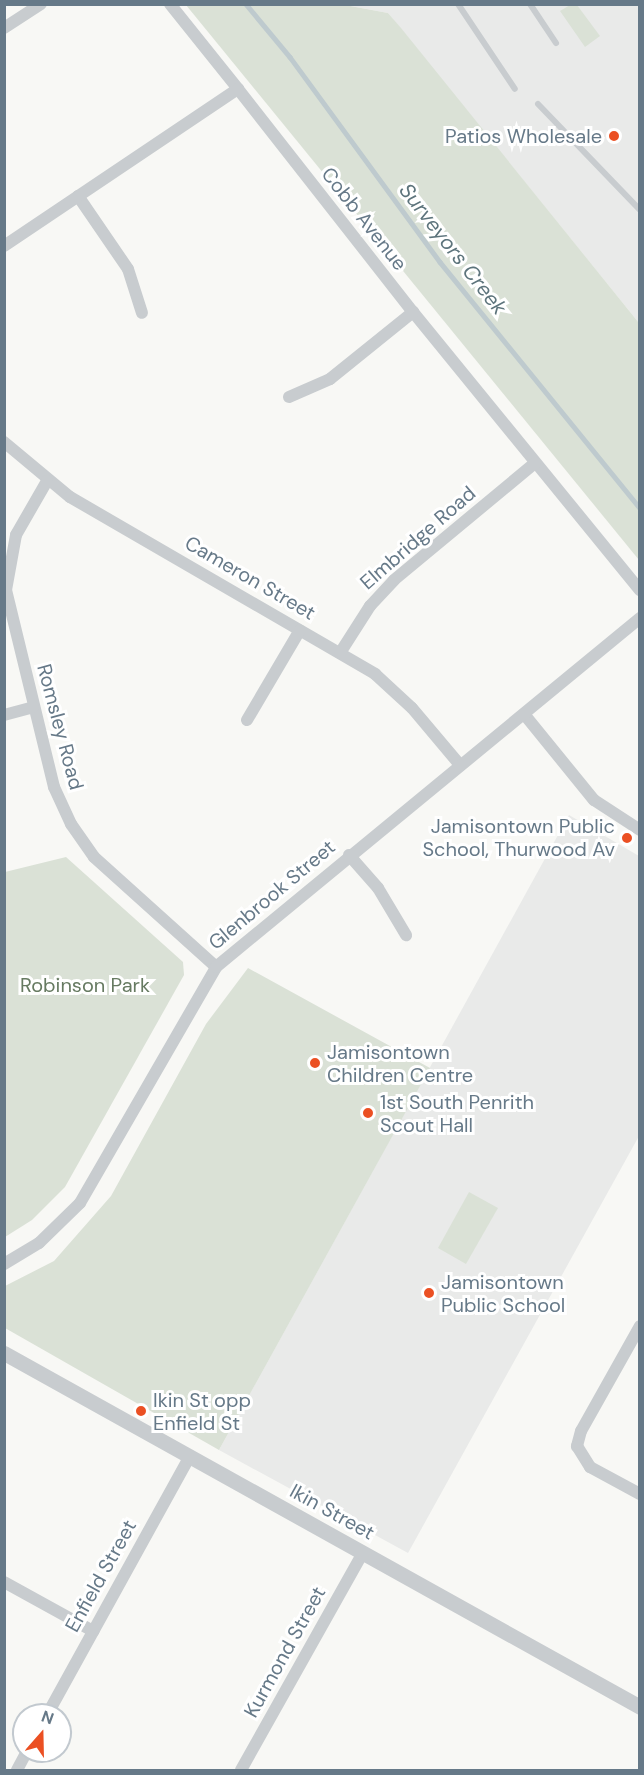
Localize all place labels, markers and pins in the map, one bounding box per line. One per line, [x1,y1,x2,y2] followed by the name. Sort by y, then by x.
[445,124,602,148] place label: Patios Wholesale
[607,129,621,143] marker: Patios Wholesale
[422,814,615,861] place label: Jamisontown Public School, Thurwood Av
[620,831,634,845] marker: Jamisontown Public School, Thurwood Av
[327,1040,473,1087] place label: Jamisontown Children Centre
[308,1056,322,1070] marker: Jamisontown Children Centre
[380,1090,534,1137] place label: 1st South Penrith Scout Hall
[361,1106,375,1120] marker: 1st South Penrith Scout Hall
[441,1270,565,1317] place label: Jamisontown Public School
[422,1286,436,1300] marker: Jamisontown Public School
[153,1388,251,1435] place label: Ikin St opp Enfield St
[134,1404,148,1418] marker: Ikin St opp Enfield St

